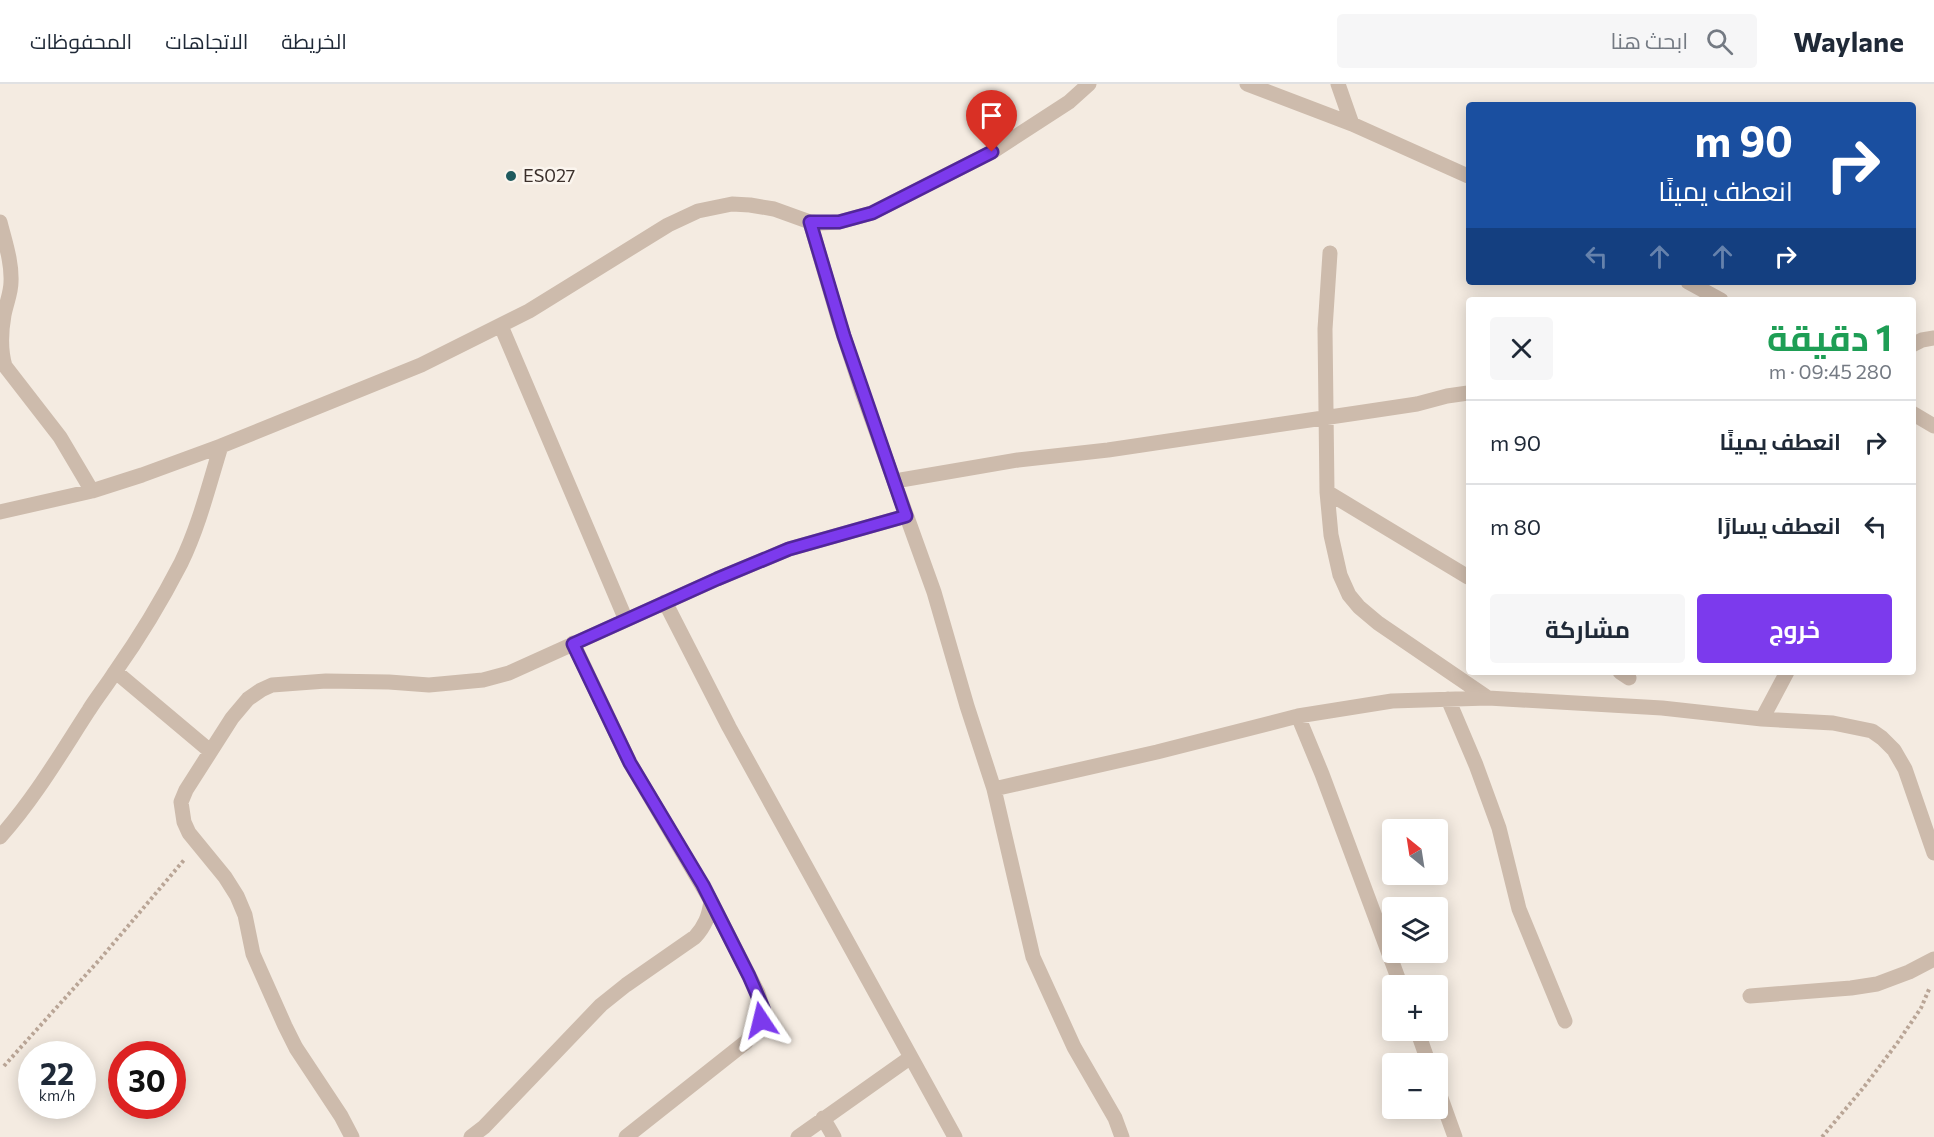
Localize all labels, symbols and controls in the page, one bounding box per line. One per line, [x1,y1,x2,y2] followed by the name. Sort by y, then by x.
[1337,14,1757,68] search box
[1793,24,1904,58] text: Waylane
[1703,25,1736,58] icon: search
[1610,27,1688,54] text: ابحث هنا
[30,28,132,53] text: المحفوظات
[165,28,248,53] text: الاتجاهات
[281,28,347,53] text: الخريطة
[966,90,1017,152] pin
[975,99,1008,132] icon: arrive
[1694,114,1793,166] text: 90 m
[1814,126,1892,204] icon: right
[523,164,575,186] place label: ES027
[504,169,518,183] marker: ES027
[1658,174,1793,207] text: انعطف يمينًا
[1580,240,1613,273] icon: left
[1643,240,1676,273] icon: ahead
[1706,240,1739,273] icon: ahead
[1769,240,1802,273] icon: right
[1767,314,1892,358] text: 1 دقيقة
[1490,317,1553,380] button: close
[1769,359,1892,383] text: 280 m · 09:45
[1859,426,1892,459] icon: right
[1720,428,1841,455] text: انعطف يمينًا
[1490,429,1541,456] text: 90 m
[1859,510,1892,543] icon: left
[1717,512,1841,539] text: انعطف يسارًا
[1490,513,1541,540] text: 80 m
[1490,594,1685,663] button: مشاركة
[1697,594,1892,663] button: خروج
[1382,819,1448,885] north arrow
[1382,819,1448,1119] map controls
[1382,897,1448,963] button: layers
[1382,975,1448,1041] button: +
[729,988,793,1052] position arrow
[108,1041,186,1119] speed limit sign: 30
[1382,1053,1448,1119] button: −
[40,1054,74,1091] text: 22
[39,1086,75,1104] text: km/h

